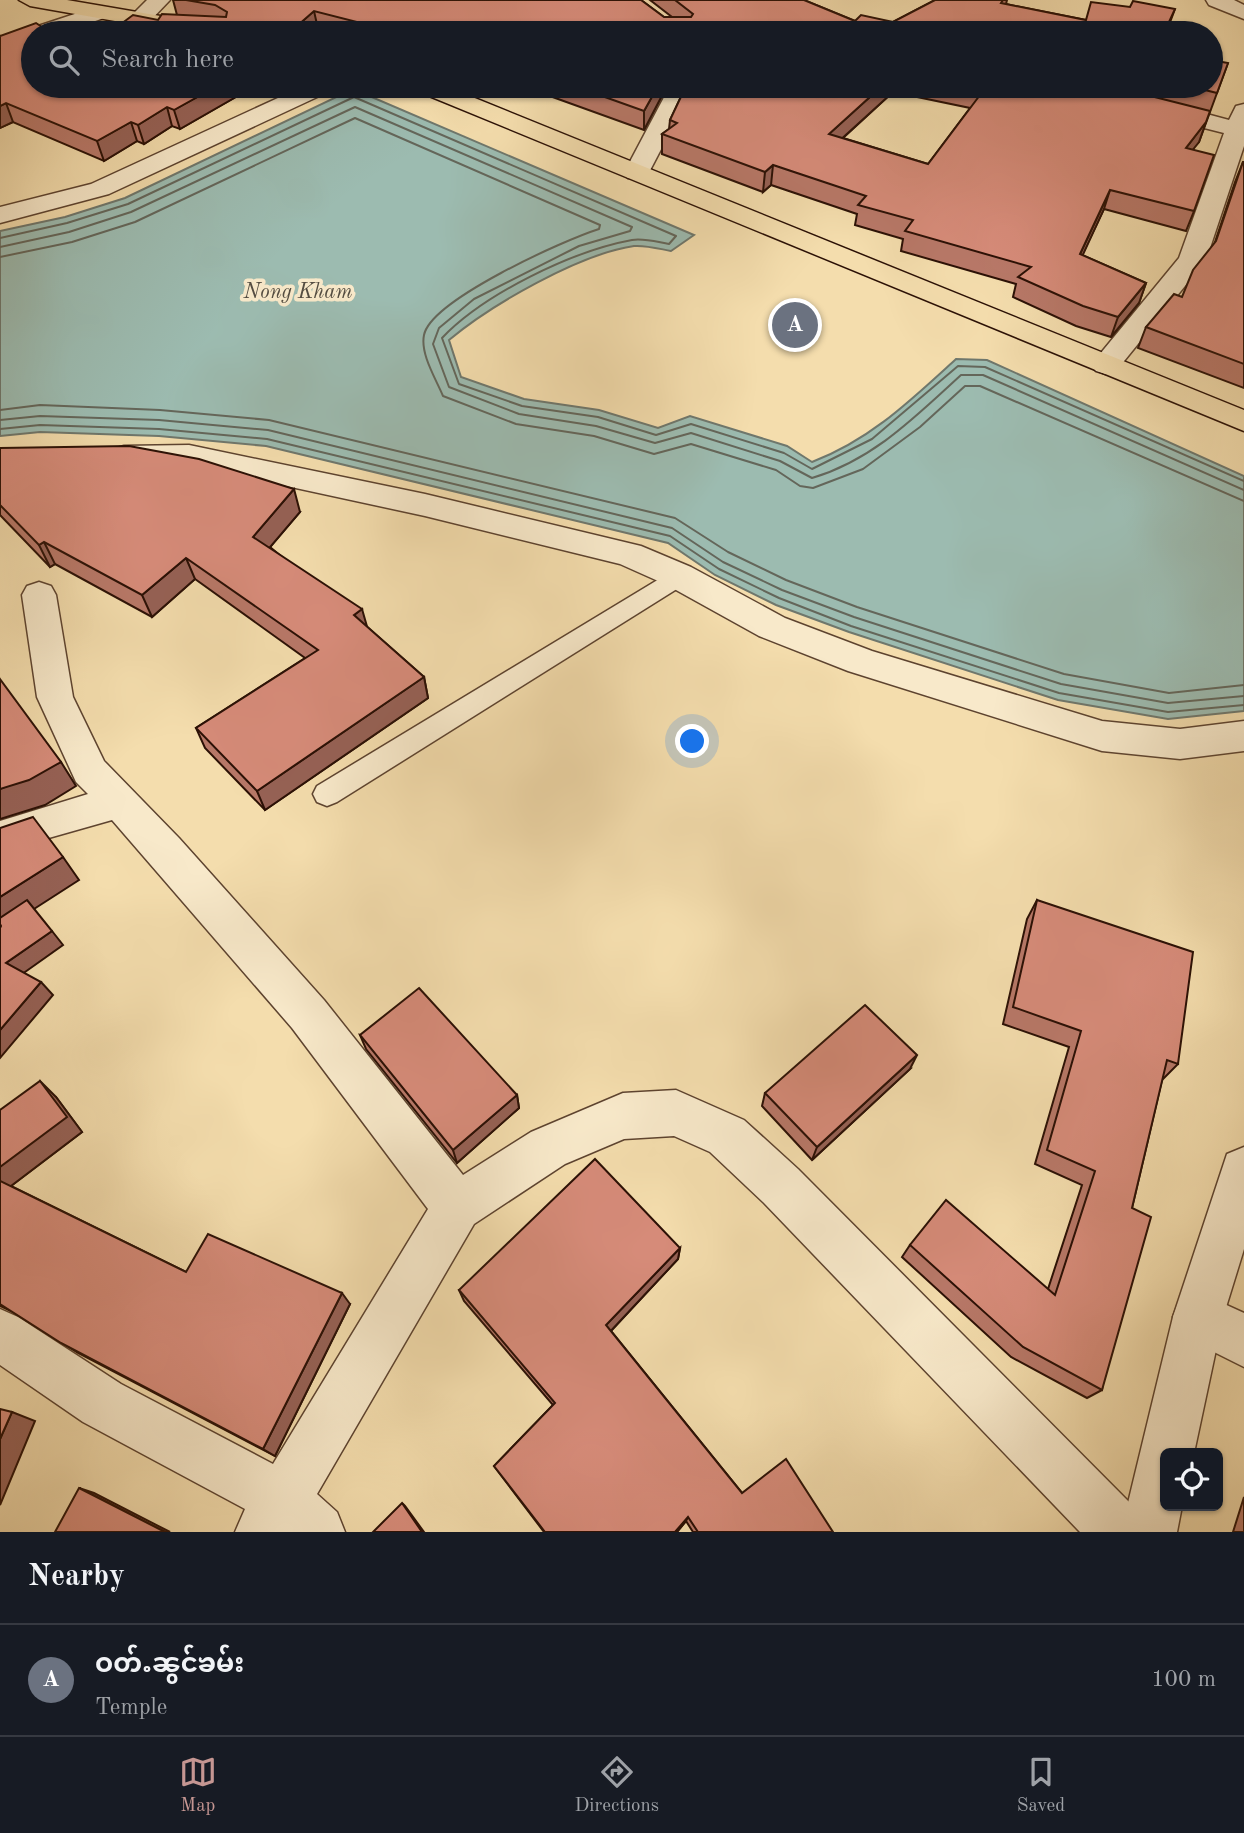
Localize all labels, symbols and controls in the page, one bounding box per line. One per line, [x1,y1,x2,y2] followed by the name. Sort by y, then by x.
[21,21,1223,98] search box
[45,41,83,79] icon: search
[101,47,234,73] text: Search here
[242,282,353,303] water label: Nong Kham
[772,299,818,351] pin: A
[675,724,709,758] your location
[1160,1448,1223,1511] map controls
[1160,1448,1223,1511] button: locate
[28,1562,125,1592] text: Nearby
[95,1652,244,1678] text: ဝတ်ႉၼွင်ၶမ်း
[42,1668,60,1691] text: A
[1151,1668,1216,1691] text: 100 m
[95,1696,167,1719] text: Temple
[179,1753,217,1818] tab: Map
[575,1753,659,1818] tab: Directions
[1017,1753,1065,1818] tab: Saved

